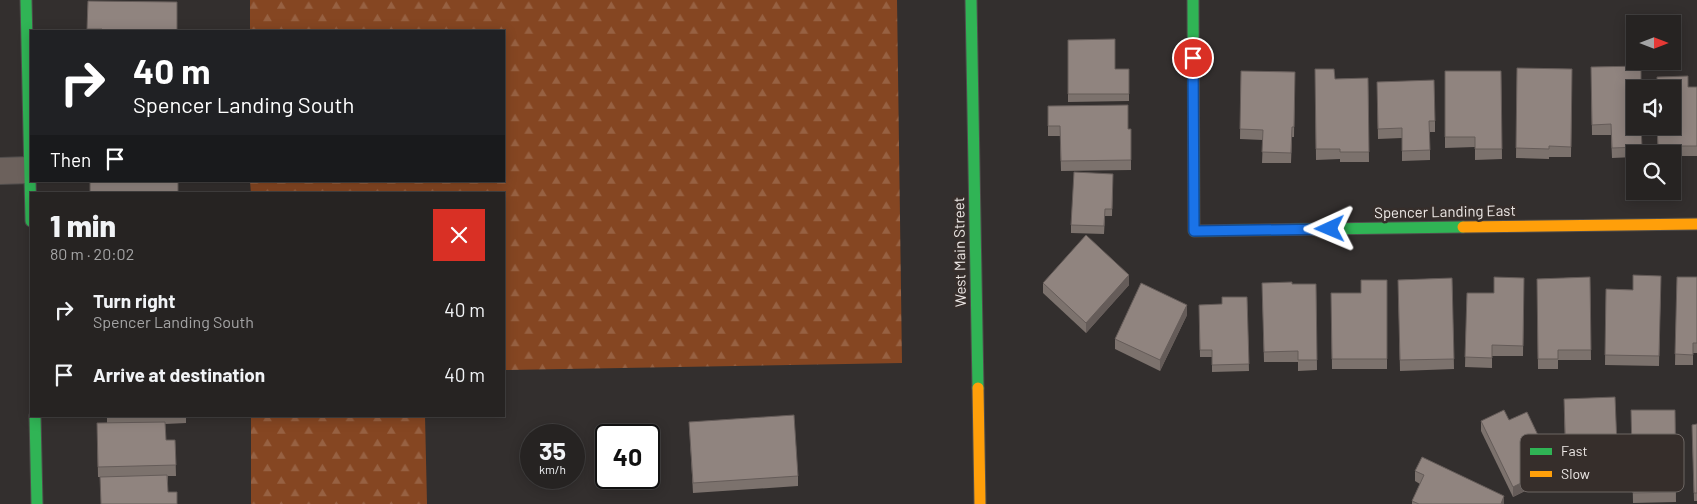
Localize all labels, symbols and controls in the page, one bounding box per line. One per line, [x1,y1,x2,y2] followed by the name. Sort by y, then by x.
[1626,15,1681,70] north arrow
[1626,15,1681,200] map controls
[1172,37,1214,79] pin
[1179,44,1207,72] icon: arrive
[133,49,210,91] text: 40 m
[50,50,115,115] icon: right
[1626,80,1681,135] button: sound
[133,91,354,117] text: Spencer Landing South
[101,145,129,173] icon: arrive
[1626,145,1681,200] button: search
[50,148,91,171] text: Then
[949,197,969,307] street label: West Main Street
[1374,201,1516,221] street label: Spencer Landing East
[1303,202,1355,254] position arrow
[50,207,116,243] text: 1 min
[433,209,485,261] button: close
[50,244,134,263] text: 80 m · 20:02
[93,289,175,312] text: Turn right
[50,296,78,324] icon: right
[444,298,485,321] text: 40 m
[93,312,254,331] text: Spencer Landing South
[50,361,78,389] icon: arrive
[93,363,265,386] text: Arrive at destination
[444,363,485,386] text: 40 m
[595,424,660,489] speed limit sign: 40
[1520,434,1684,492] legend
[539,435,566,465] text: 35
[1561,442,1587,459] text: Fast
[539,462,566,476] text: km/h
[1561,465,1590,482] text: Slow

